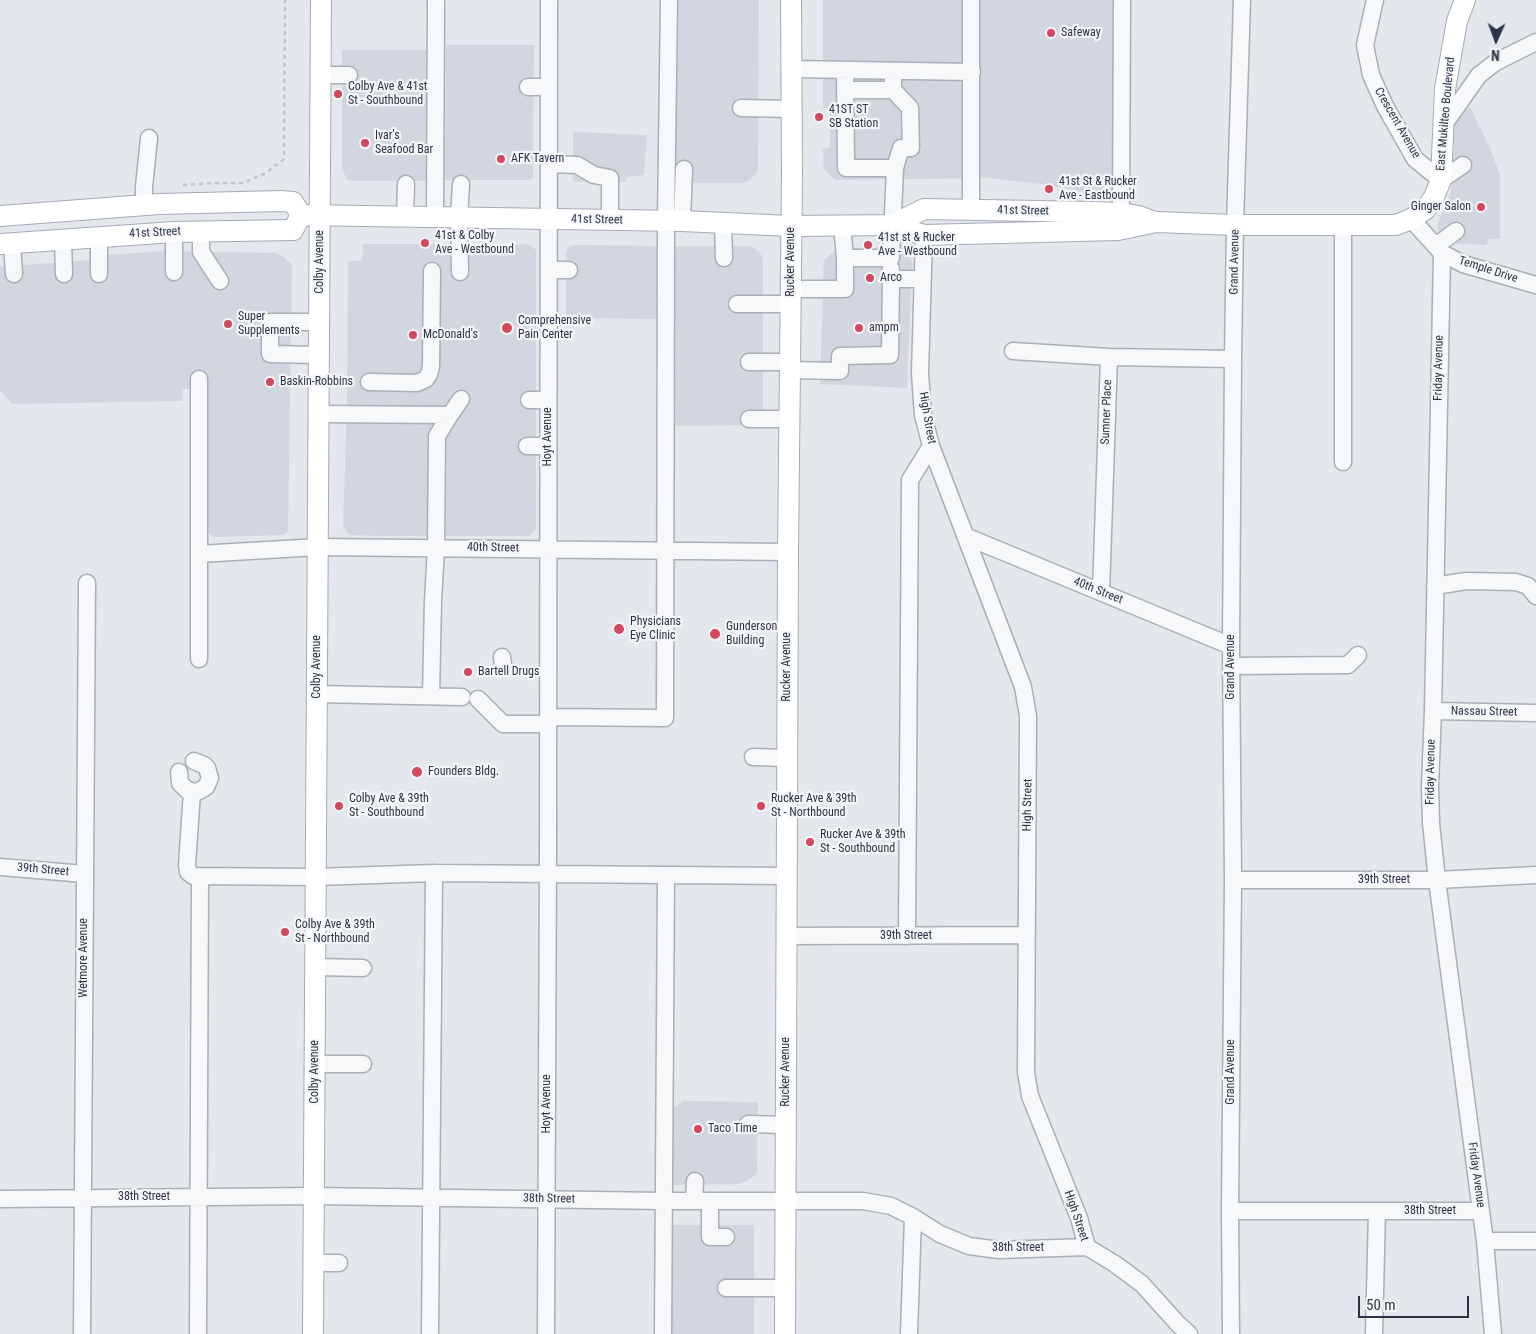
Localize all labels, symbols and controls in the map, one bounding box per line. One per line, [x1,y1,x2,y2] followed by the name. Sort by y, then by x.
[1471,15,1521,65] north arrow
[1061,26,1101,40] place label: Safeway
[1045,27,1057,39] marker: Safeway
[1491,47,1500,63] text: N
[1434,56,1458,172] street label: East Mukilteo Boulevard
[348,80,427,108] place label: Colby Ave & 41st St - Southbound
[1371,85,1423,161] street label: Crescent Avenue
[332,88,344,100] marker: Colby Ave & 41st St - Southbound
[829,103,878,131] place label: 41ST ST SB Station
[813,111,825,123] marker: 41ST ST SB Station
[375,129,433,157] place label: Ivar's Seafood Bar
[359,137,371,149] marker: Ivar's Seafood Bar
[511,152,564,166] place label: AFK Tavern
[495,153,507,165] marker: AFK Tavern
[1059,175,1137,203] place label: 41st St & Rucker Ave - Eastbound
[1043,183,1055,195] marker: 41st St & Rucker Ave - Eastbound
[1411,200,1471,214] place label: Ginger Salon
[1475,201,1487,213] marker: Ginger Salon
[997,203,1049,219] street label: 41st Street
[571,212,623,228] street label: 41st Street
[129,224,181,242] street label: 41st Street
[784,227,798,297] street label: Rucker Avenue
[435,229,514,257] place label: 41st & Colby Ave - Westbound
[1227,229,1243,295] street label: Grand Avenue
[313,230,327,294] street label: Colby Avenue
[878,231,957,259] place label: 41st st & Rucker Ave - Westbound
[419,237,431,249] marker: 41st & Colby Ave - Westbound
[862,239,874,251] marker: 41st st & Rucker Ave - Westbound
[1457,254,1519,286] street label: Temple Drive
[880,271,902,285] place label: Arco
[864,272,876,284] marker: Arco
[238,310,300,338] place label: Super Supplements
[518,314,591,342] place label: Comprehensive Pain Center
[222,318,234,330] marker: Super Supplements
[500,321,514,335] marker: Comprehensive Pain Center
[869,321,899,335] place label: ampm
[853,322,865,334] marker: ampm
[423,328,478,342] place label: McDonald's
[407,329,419,341] marker: McDonald's
[1431,335,1447,401] street label: Friday Avenue
[280,375,353,389] place label: Baskin-Robbins
[264,376,276,388] marker: Baskin-Robbins
[1099,379,1115,445] street label: Sumner Place
[915,391,939,445] street label: High Street
[541,407,555,467] street label: Hoyt Avenue
[467,540,519,556] street label: 40th Street
[1071,575,1125,607] street label: 40th Street
[630,615,681,643] place label: Physicians Eye Clinic
[726,620,777,648] place label: Gunderson Building
[612,622,626,636] marker: Physicians Eye Clinic
[708,627,722,641] marker: Gunderson Building
[780,632,794,702] street label: Rucker Avenue
[1224,634,1238,700] street label: Grand Avenue
[310,635,324,699] street label: Colby Avenue
[478,665,539,679] place label: Bartell Drugs
[462,666,474,678] marker: Bartell Drugs
[1451,704,1517,720] street label: Nassau Street
[1423,739,1439,805] street label: Friday Avenue
[410,765,424,779] marker: Founders Bldg.
[428,765,499,779] place label: Founders Bldg.
[1020,778,1036,832] street label: High Street
[349,792,429,820] place label: Colby Ave & 39th St - Southbound
[771,792,857,820] place label: Rucker Ave & 39th St - Northbound
[333,800,345,812] marker: Colby Ave & 39th St - Southbound
[755,800,767,812] marker: Rucker Ave & 39th St - Northbound
[820,828,906,856] place label: Rucker Ave & 39th St - Southbound
[804,836,816,848] marker: Rucker Ave & 39th St - Southbound
[16,861,70,879] street label: 39th Street
[1358,873,1410,887] street label: 39th Street
[77,918,91,998] street label: Wetmore Avenue
[295,918,375,946] place label: Colby Ave & 39th St - Northbound
[279,926,291,938] marker: Colby Ave & 39th St - Northbound
[880,929,932,943] street label: 39th Street
[779,1037,793,1107] street label: Rucker Avenue
[1224,1039,1238,1105] street label: Grand Avenue
[308,1040,322,1104] street label: Colby Avenue
[540,1074,554,1134] street label: Hoyt Avenue
[708,1122,757,1136] place label: Taco Time
[692,1123,704,1135] marker: Taco Time
[1464,1141,1488,1209] street label: Friday Avenue
[1061,1189,1091,1243] street label: High Street
[118,1190,170,1204] street label: 38th Street
[523,1191,575,1207] street label: 38th Street
[1404,1204,1456,1218] street label: 38th Street
[992,1241,1044,1255] street label: 38th Street
[1361,1286,1472,1318] scale bar
[1366,1296,1396,1314] text: 50 m

